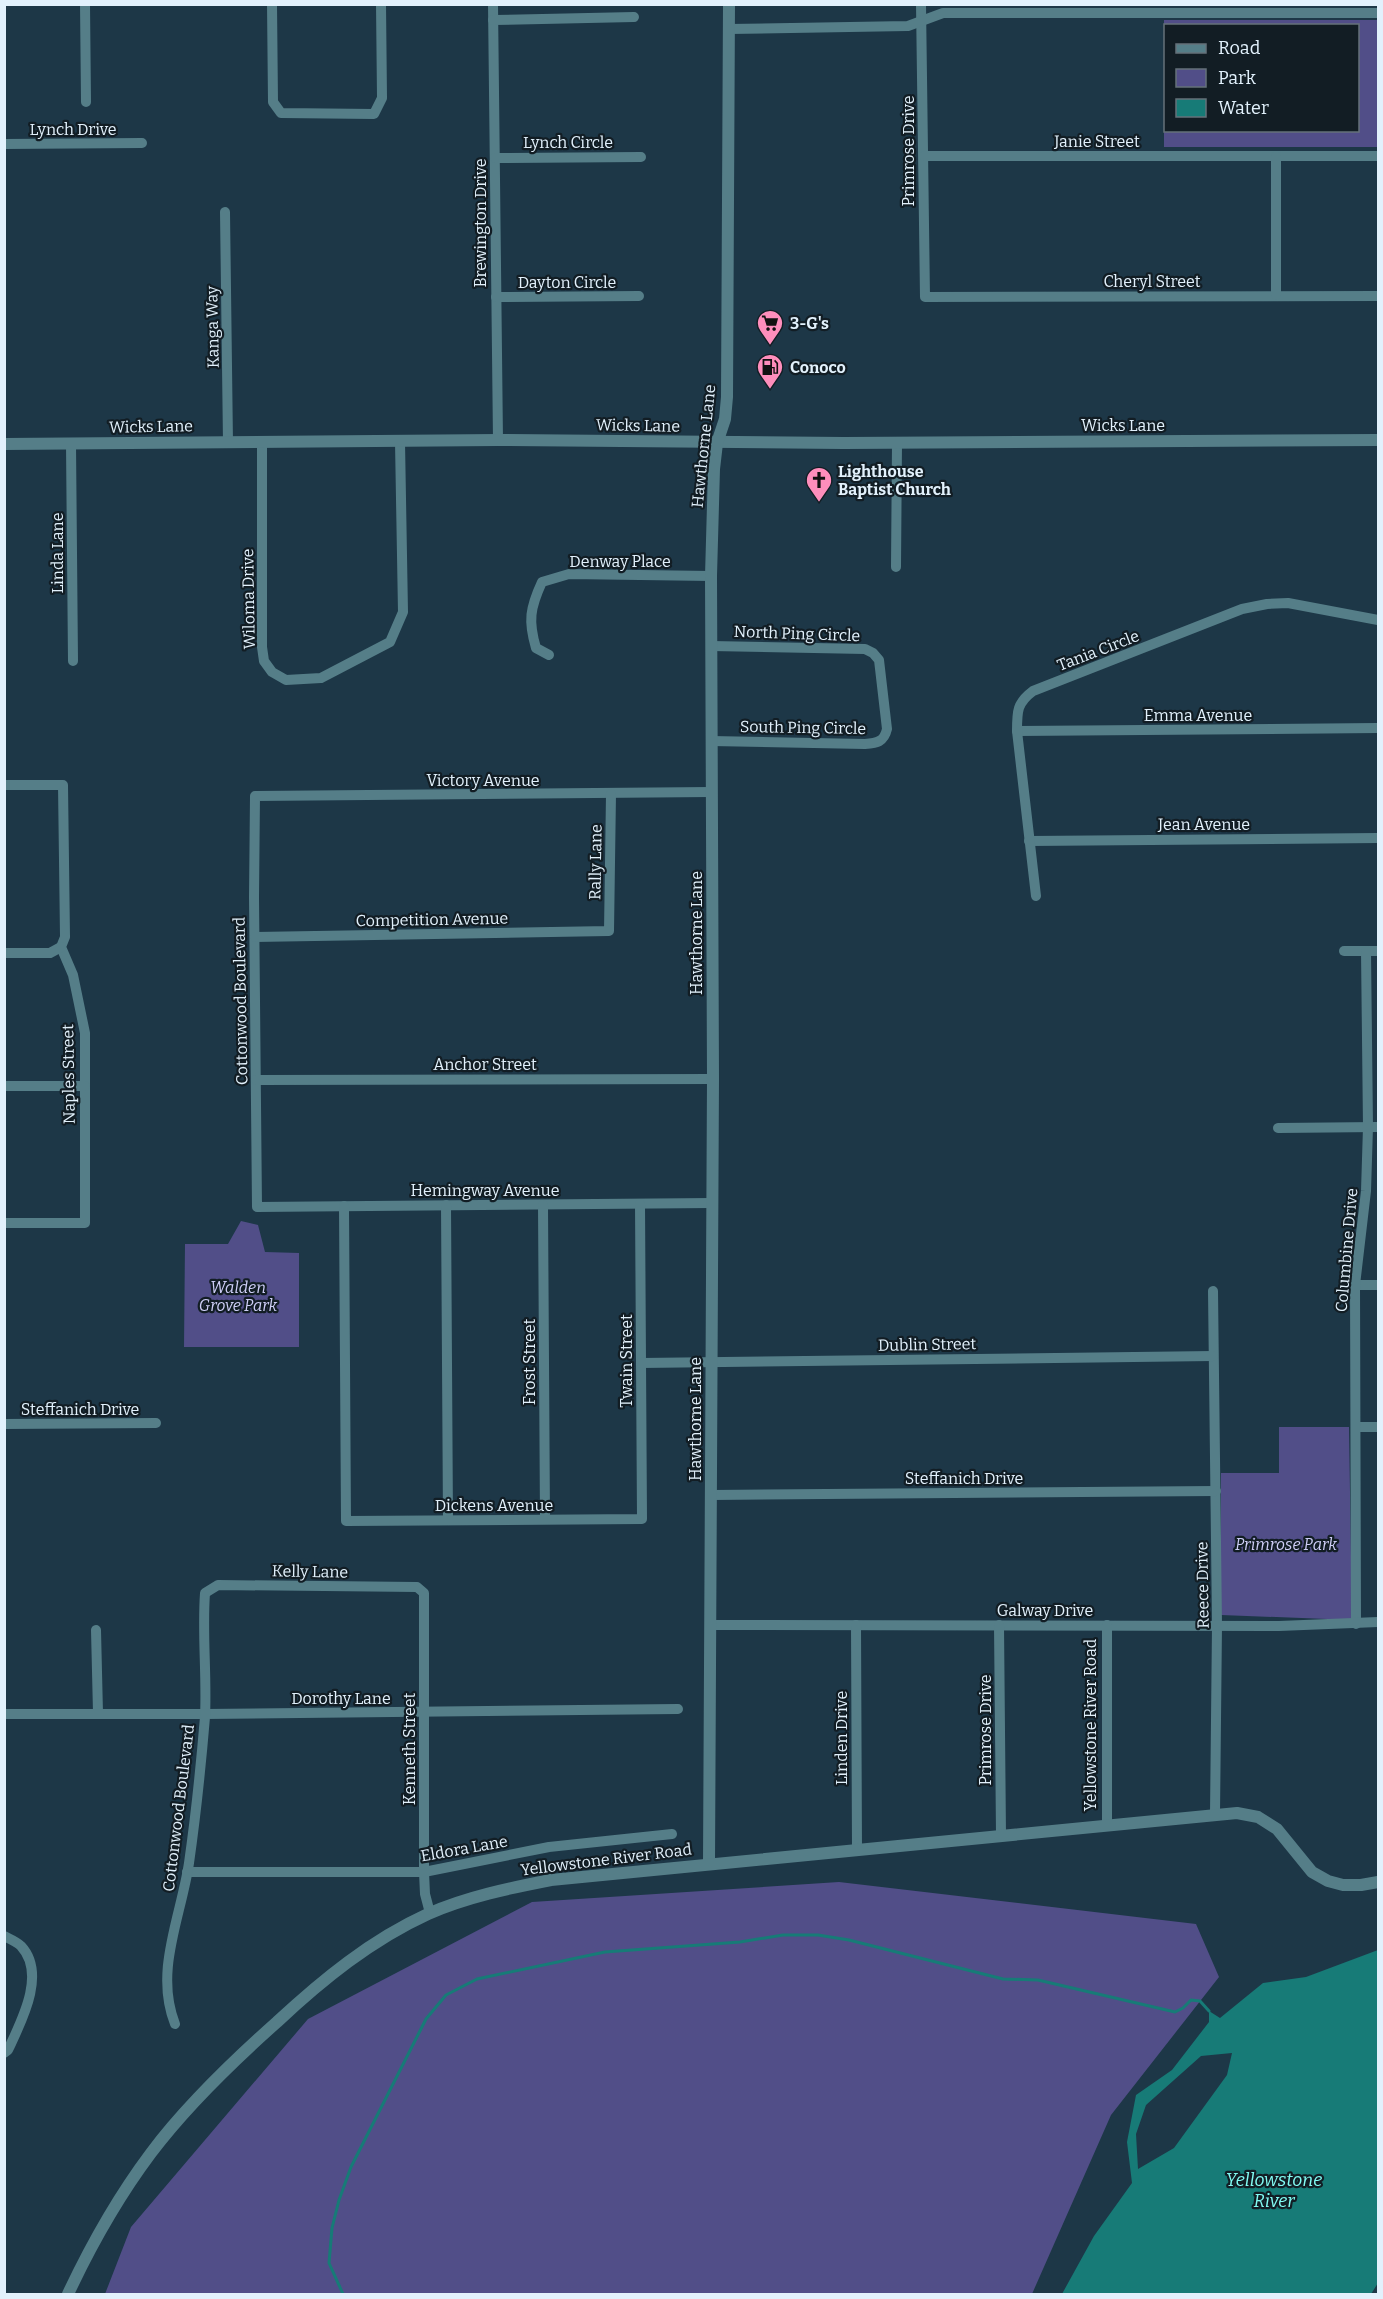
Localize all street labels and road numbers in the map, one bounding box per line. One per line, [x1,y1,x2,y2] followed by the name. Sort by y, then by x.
[899,95,918,207] street label: Primrose Drive
[29,120,117,139] street label: Lynch Drive
[1053,132,1140,151] street label: Janie Street
[523,133,613,152] street label: Lynch Circle
[471,158,490,288] street label: Brewington Drive
[1103,272,1201,291] street label: Cheryl Street
[518,273,616,292] street label: Dayton Circle
[202,285,223,368] street label: Kanga Way
[688,384,719,509] street label: Hawthorne Lane
[596,415,680,436] street label: Wicks Lane
[109,416,193,437] street label: Wicks Lane
[1081,416,1165,435] street label: Wicks Lane
[48,513,67,593] street label: Linda Lane
[238,548,259,650] street label: Wiloma Drive
[569,552,671,571] street label: Denway Place
[733,622,861,645] street label: North Ping Circle
[1054,626,1142,675] street label: Tania Circle
[1144,706,1252,725] street label: Emma Avenue
[740,717,866,738] street label: South Ping Circle
[426,771,540,790] street label: Victory Avenue
[1157,815,1250,834] street label: Jean Avenue
[585,824,606,900] street label: Rally Lane
[687,871,706,995] street label: Hawthorne Lane
[356,909,508,930] street label: Competition Avenue
[230,916,251,1085] street label: Cottonwood Boulevard
[58,1024,79,1124] street label: Naples Street
[433,1055,537,1074] street label: Anchor Street
[411,1181,559,1200] street label: Hemingway Avenue
[1332,1187,1361,1313] street label: Columbine Drive
[617,1314,636,1408] street label: Twain Street
[520,1319,539,1405] street label: Frost Street
[878,1334,977,1355] street label: Dublin Street
[686,1357,705,1481] street label: Hawthorne Lane
[21,1400,139,1419] street label: Steffanich Drive
[905,1469,1023,1488] street label: Steffanich Drive
[435,1496,553,1515] street label: Dickens Avenue
[1192,1541,1213,1629] street label: Reece Drive
[272,1561,348,1582] street label: Kelly Lane
[997,1601,1093,1620] street label: Galway Drive
[1081,1638,1100,1811] street label: Yellowstone River Road
[976,1674,995,1786] street label: Primrose Drive
[291,1689,391,1708] street label: Dorothy Lane
[832,1691,851,1785] street label: Linden Drive
[400,1693,419,1805] street label: Kenneth Street
[159,1723,198,1893] street label: Cottonwood Boulevard
[419,1831,509,1865] street label: Eldora Lane
[519,1839,693,1879] street label: Yellowstone River Road

